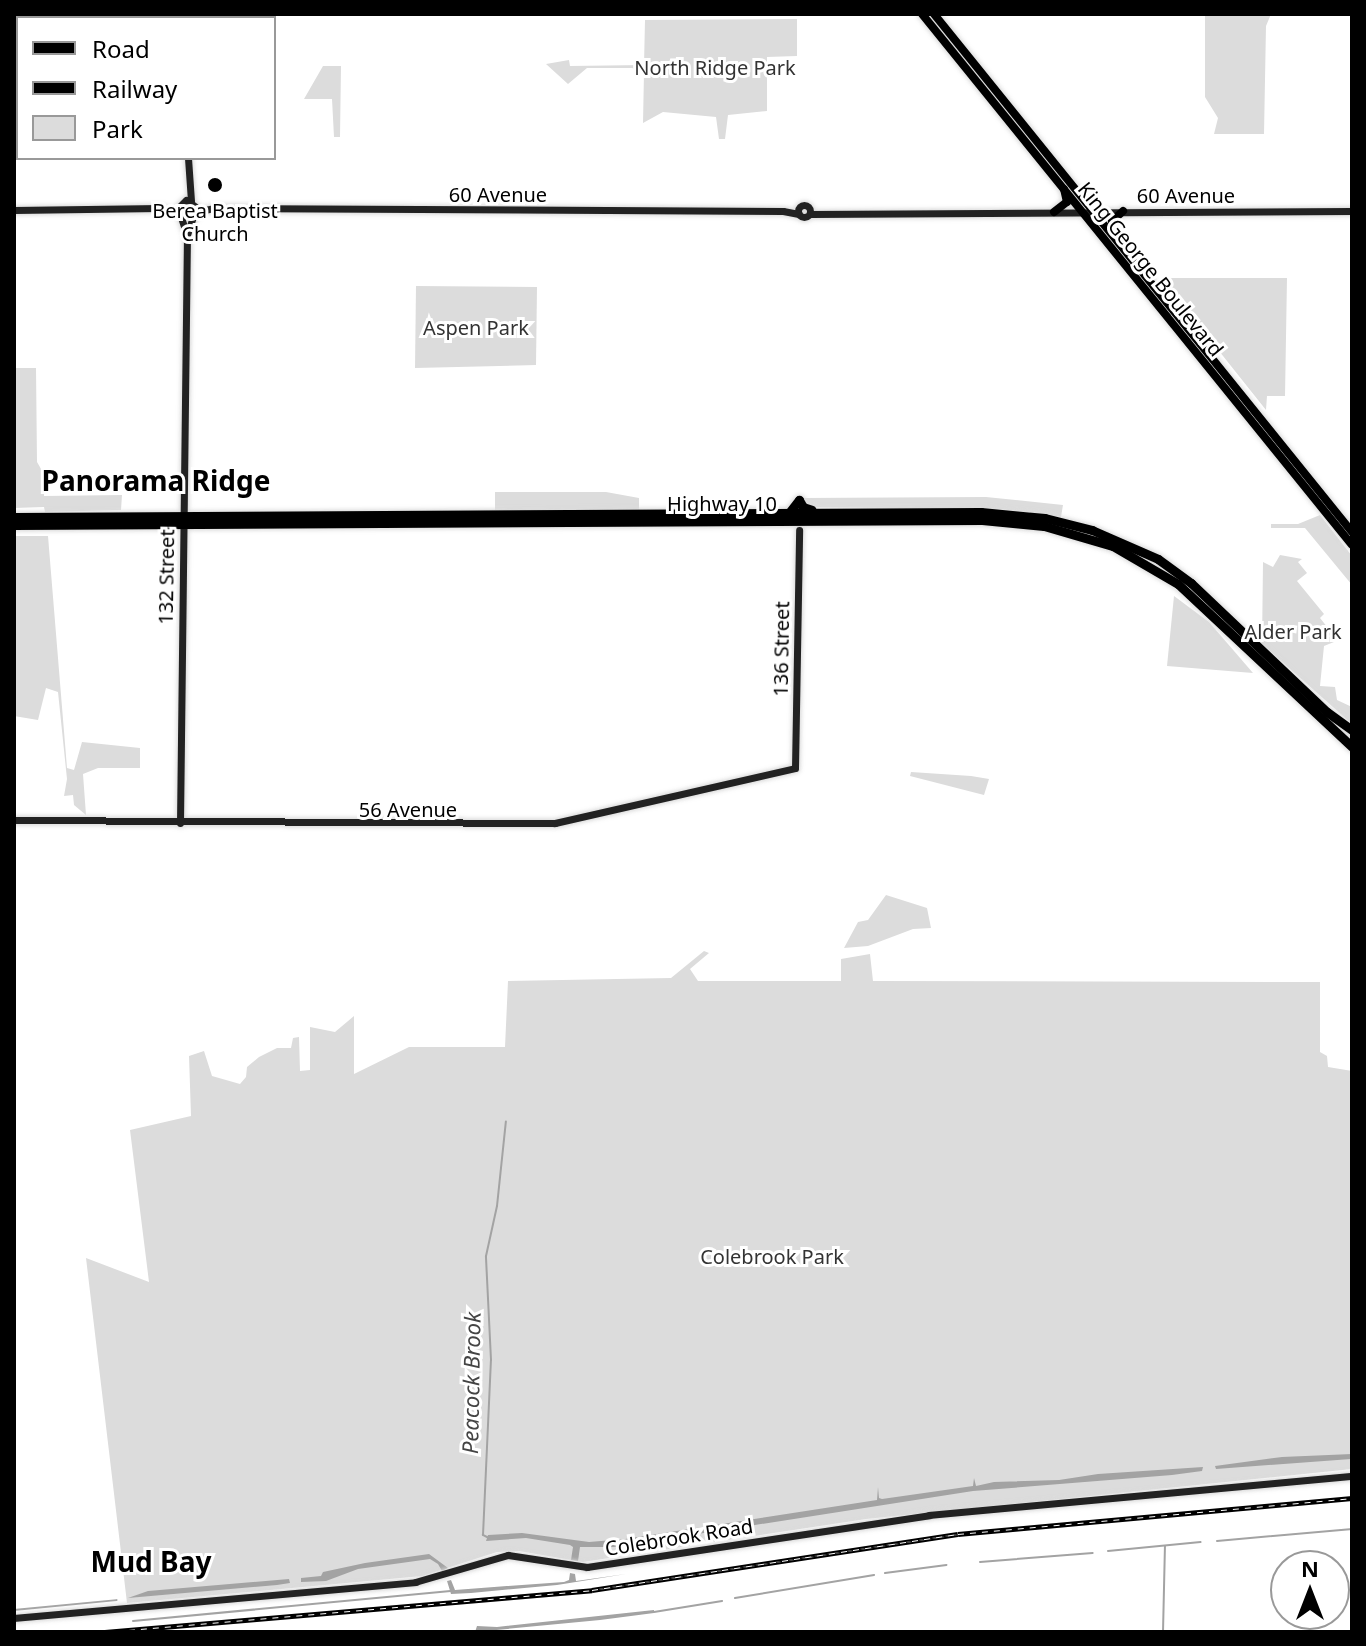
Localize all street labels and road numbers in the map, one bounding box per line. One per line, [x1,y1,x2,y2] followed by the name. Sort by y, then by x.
[1073,177,1229,361] street label: King George Boulevard
[449,182,547,206] street label: 60 Avenue
[1137,183,1235,207] street label: 60 Avenue
[667,491,777,515] street label: Highway 10
[153,529,179,625] street label: 132 Street
[768,601,794,697] street label: 136 Street
[359,797,457,821] street label: 56 Avenue
[603,1513,755,1561] street label: Colebrook Road

